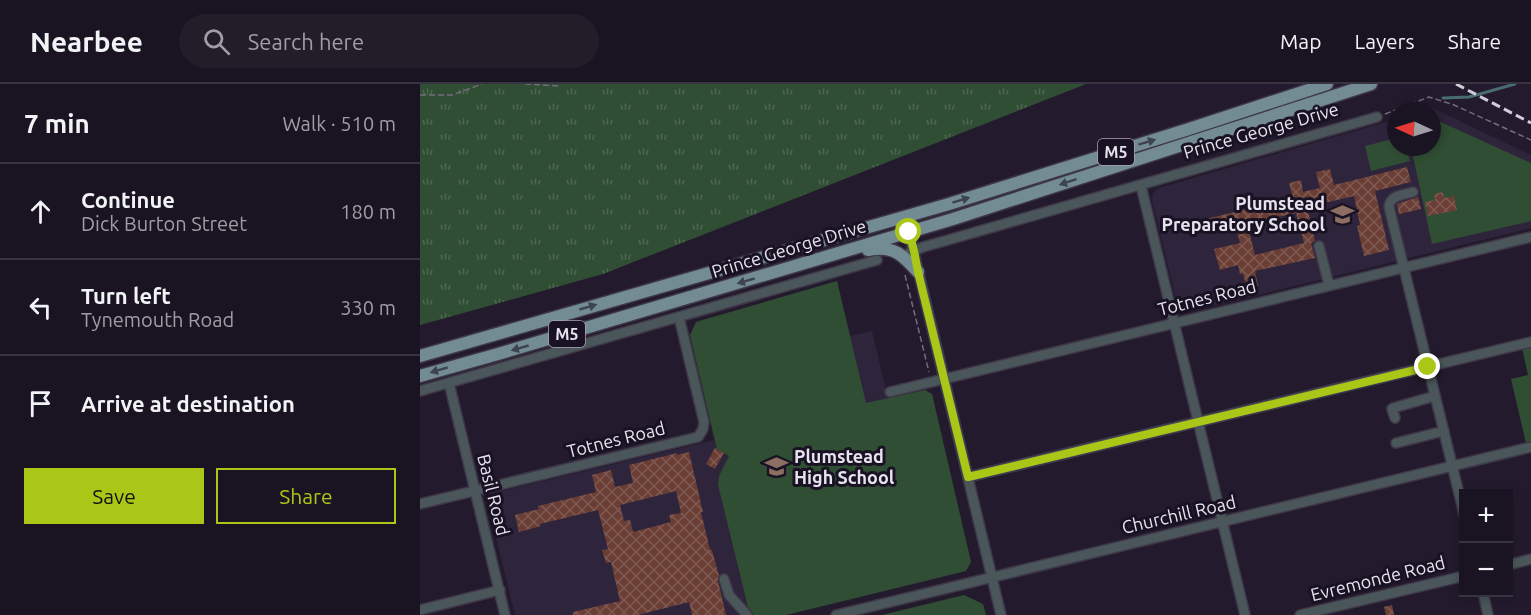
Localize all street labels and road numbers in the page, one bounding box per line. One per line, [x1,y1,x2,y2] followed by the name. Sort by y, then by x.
[1181,98,1341,162] street label: Prince George Drive
[1098,139,1134,165] road number: M5
[709,215,869,281] street label: Prince George Drive
[1156,275,1258,319] street label: Totnes Road
[549,321,585,347] road number: M5
[565,417,667,461] street label: Totnes Road
[474,452,514,538] street label: Basil Road
[1120,491,1238,537] street label: Churchill Road
[1308,552,1447,604] street label: Evremonde Road

